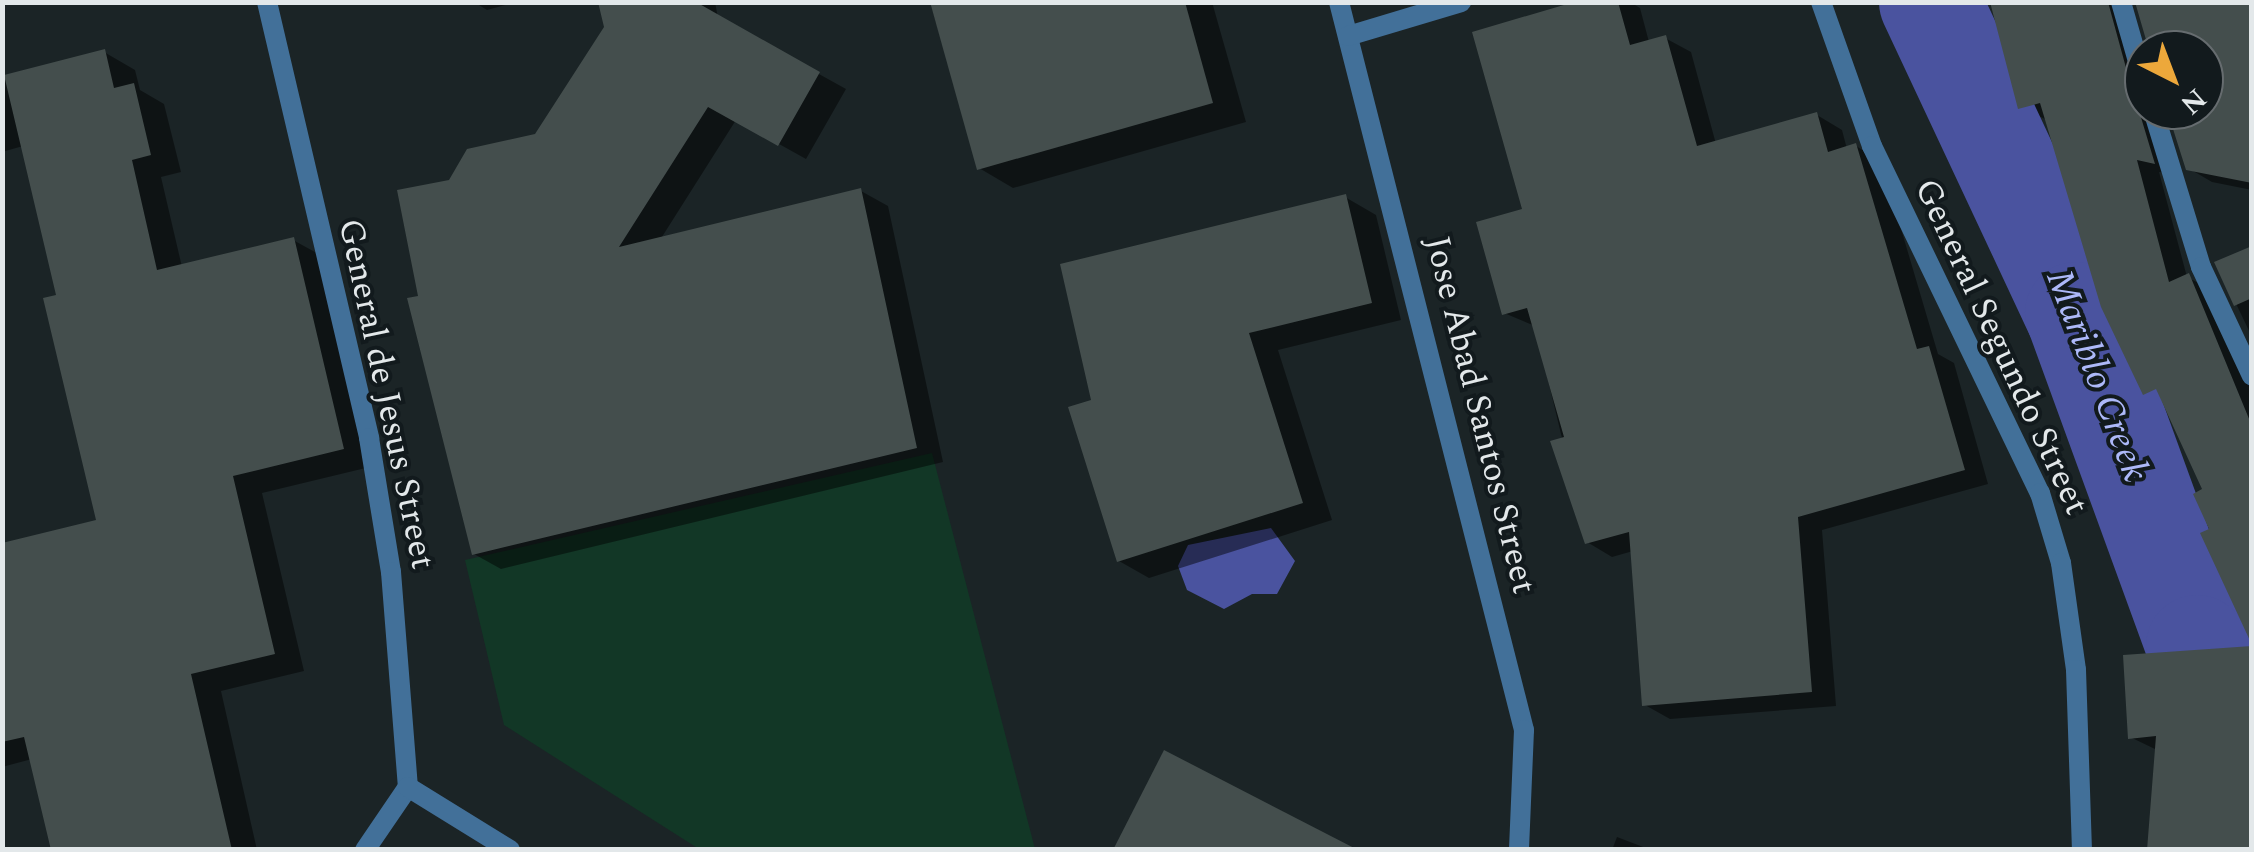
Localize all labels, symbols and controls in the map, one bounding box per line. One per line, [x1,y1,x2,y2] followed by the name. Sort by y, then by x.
[2124,30,2224,130] north arrow
[2170,78,2216,125] text: N
[1905,172,2097,522] street label: General Segundo Street
[328,215,444,573] street label: General de Jesus Street
[1415,232,1545,598] street label: Jose Abad Santos Street
[2035,263,2157,489] water label: Mariblo Creek

